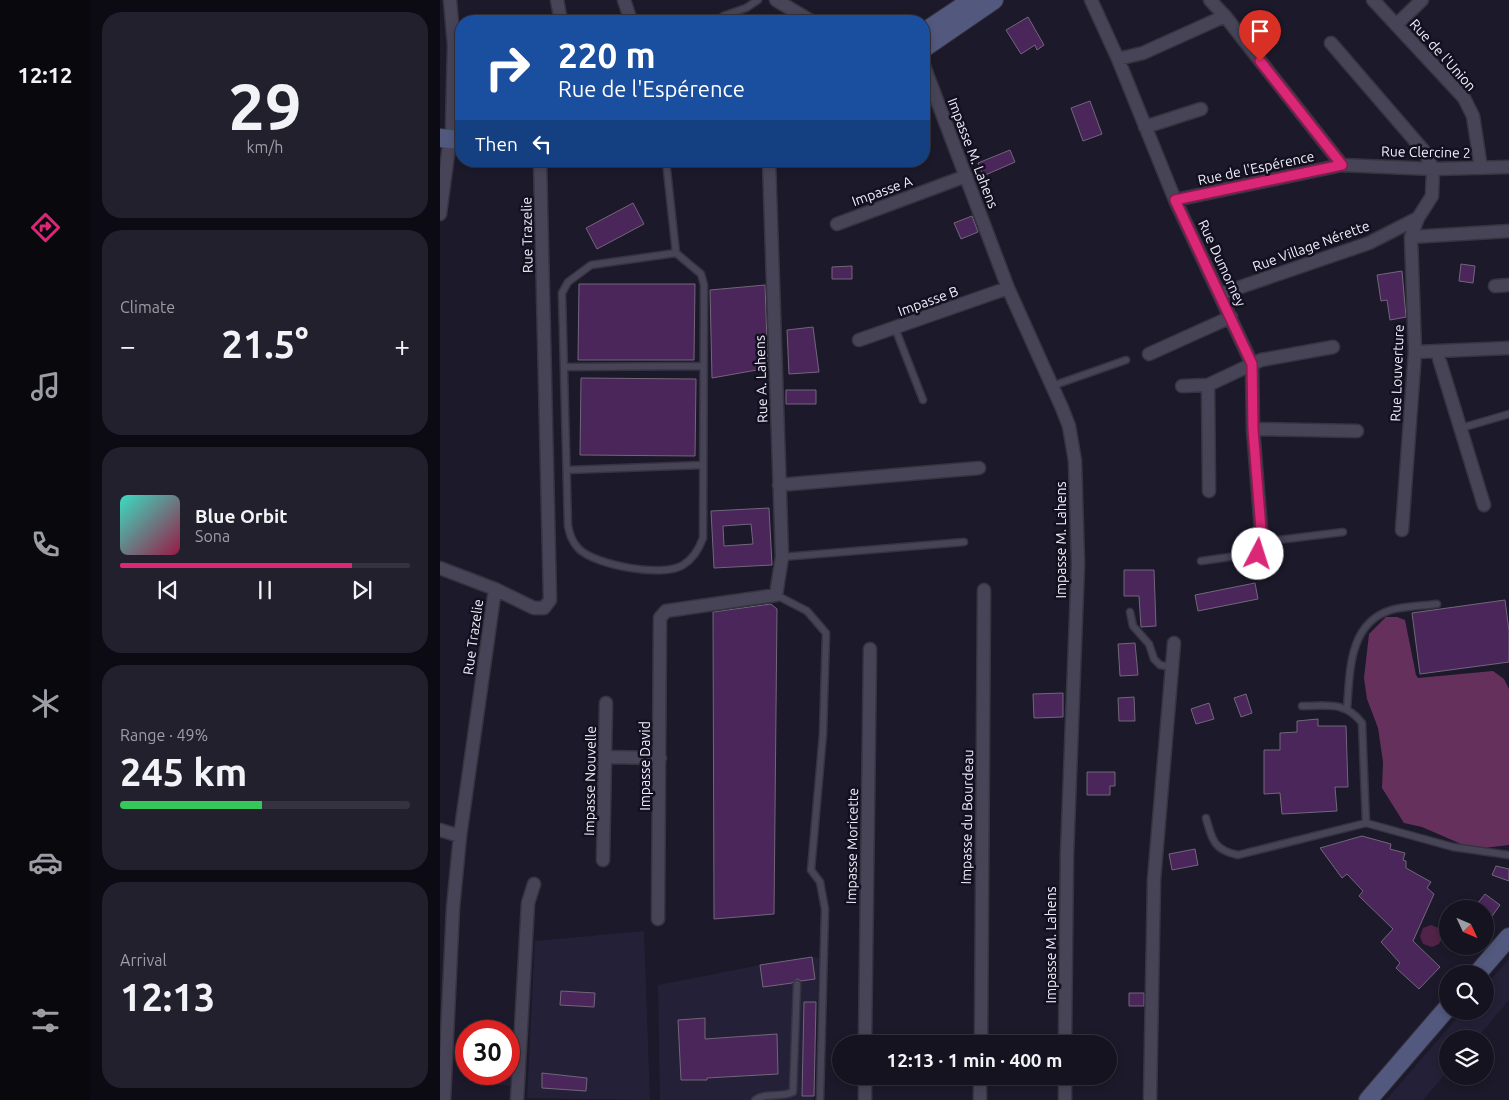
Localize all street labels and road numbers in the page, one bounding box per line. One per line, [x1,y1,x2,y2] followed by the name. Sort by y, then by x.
[1407,16,1479,94] street label: Rue de l'Union
[945,95,1001,211] street label: Impasse M. Lahens
[1381,143,1471,161] street label: Rue Clercine 2
[1196,148,1316,188] street label: Rue de l'Espérence
[850,173,914,209] street label: Impasse A
[518,197,536,273] street label: Rue Trazelie
[1195,217,1249,309] street label: Rue Dumorney
[1250,217,1372,275] street label: Rue Village Nérette
[896,283,960,319] street label: Impasse B
[1387,324,1407,422] street label: Rue Louverture
[751,335,771,423] street label: Rue A. Lahens
[1053,481,1069,599] street label: Impasse M. Lahens
[460,598,486,676] street label: Rue Trazelie
[637,721,653,811] street label: Impasse David
[581,726,599,836] street label: Impasse Nouvelle
[958,749,976,885] street label: Impasse du Bourdeau
[843,788,861,904] street label: Impasse Moricette
[1043,886,1059,1004] street label: Impasse M. Lahens

